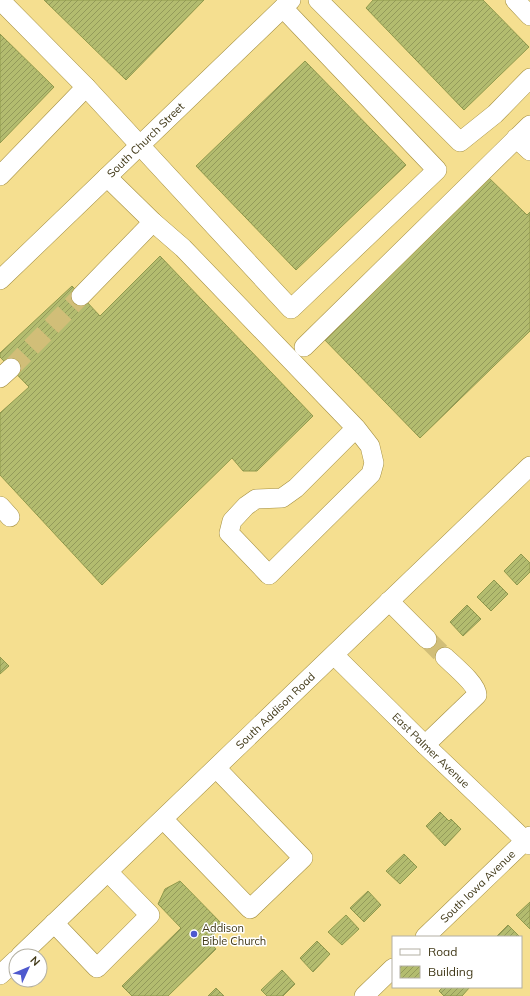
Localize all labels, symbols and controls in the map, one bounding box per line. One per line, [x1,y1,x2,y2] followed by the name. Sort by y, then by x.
[104,99,187,180] street label: South Church Street
[233,669,318,752] street label: South Addison Road
[389,710,473,791] street label: East Palmer Avenue
[437,847,518,926] street label: South Iowa Avenue
[202,921,266,948] place label: Addison Bible Church
[189,929,199,939] marker: Addison Bible Church
[392,936,522,988] legend
[428,944,457,959] text: Road
[8,948,48,988] north arrow
[27,953,43,969] text: N
[428,964,473,979] text: Building

